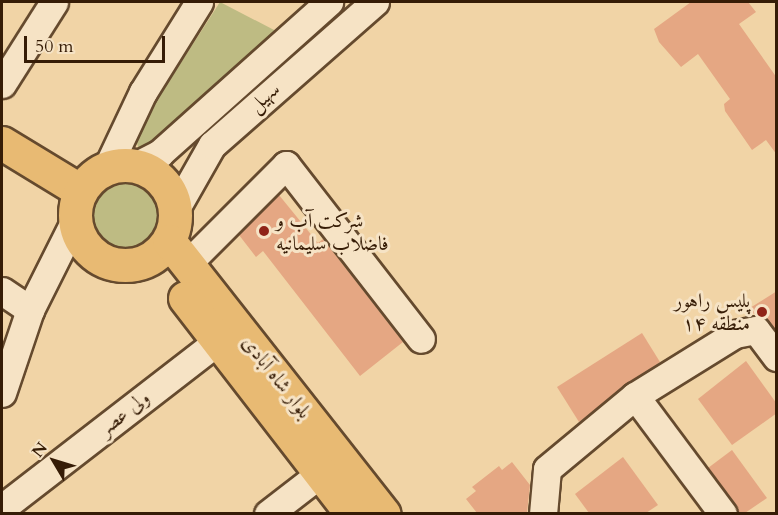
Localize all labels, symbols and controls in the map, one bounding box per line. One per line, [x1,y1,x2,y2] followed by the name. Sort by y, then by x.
[27,24,168,62] scale bar
[35,34,74,59] text: 50 m
[243,77,285,117] street label: سهیل
[276,208,389,255] place label: شرکت آب و فاضلاب سلیمانیه
[257,224,271,238] marker: شرکت آب و فاضلاب سلیمانیه
[674,288,750,335] place label: پلیس راهور منطقه ۱۴
[755,305,769,319] marker: پلیس راهور منطقه ۱۴
[237,331,317,423] street label: بلوار شاه آبادی
[94,386,154,440] street label: ولی عصر
[24,431,84,491] north arrow
[27,438,53,462] text: N

